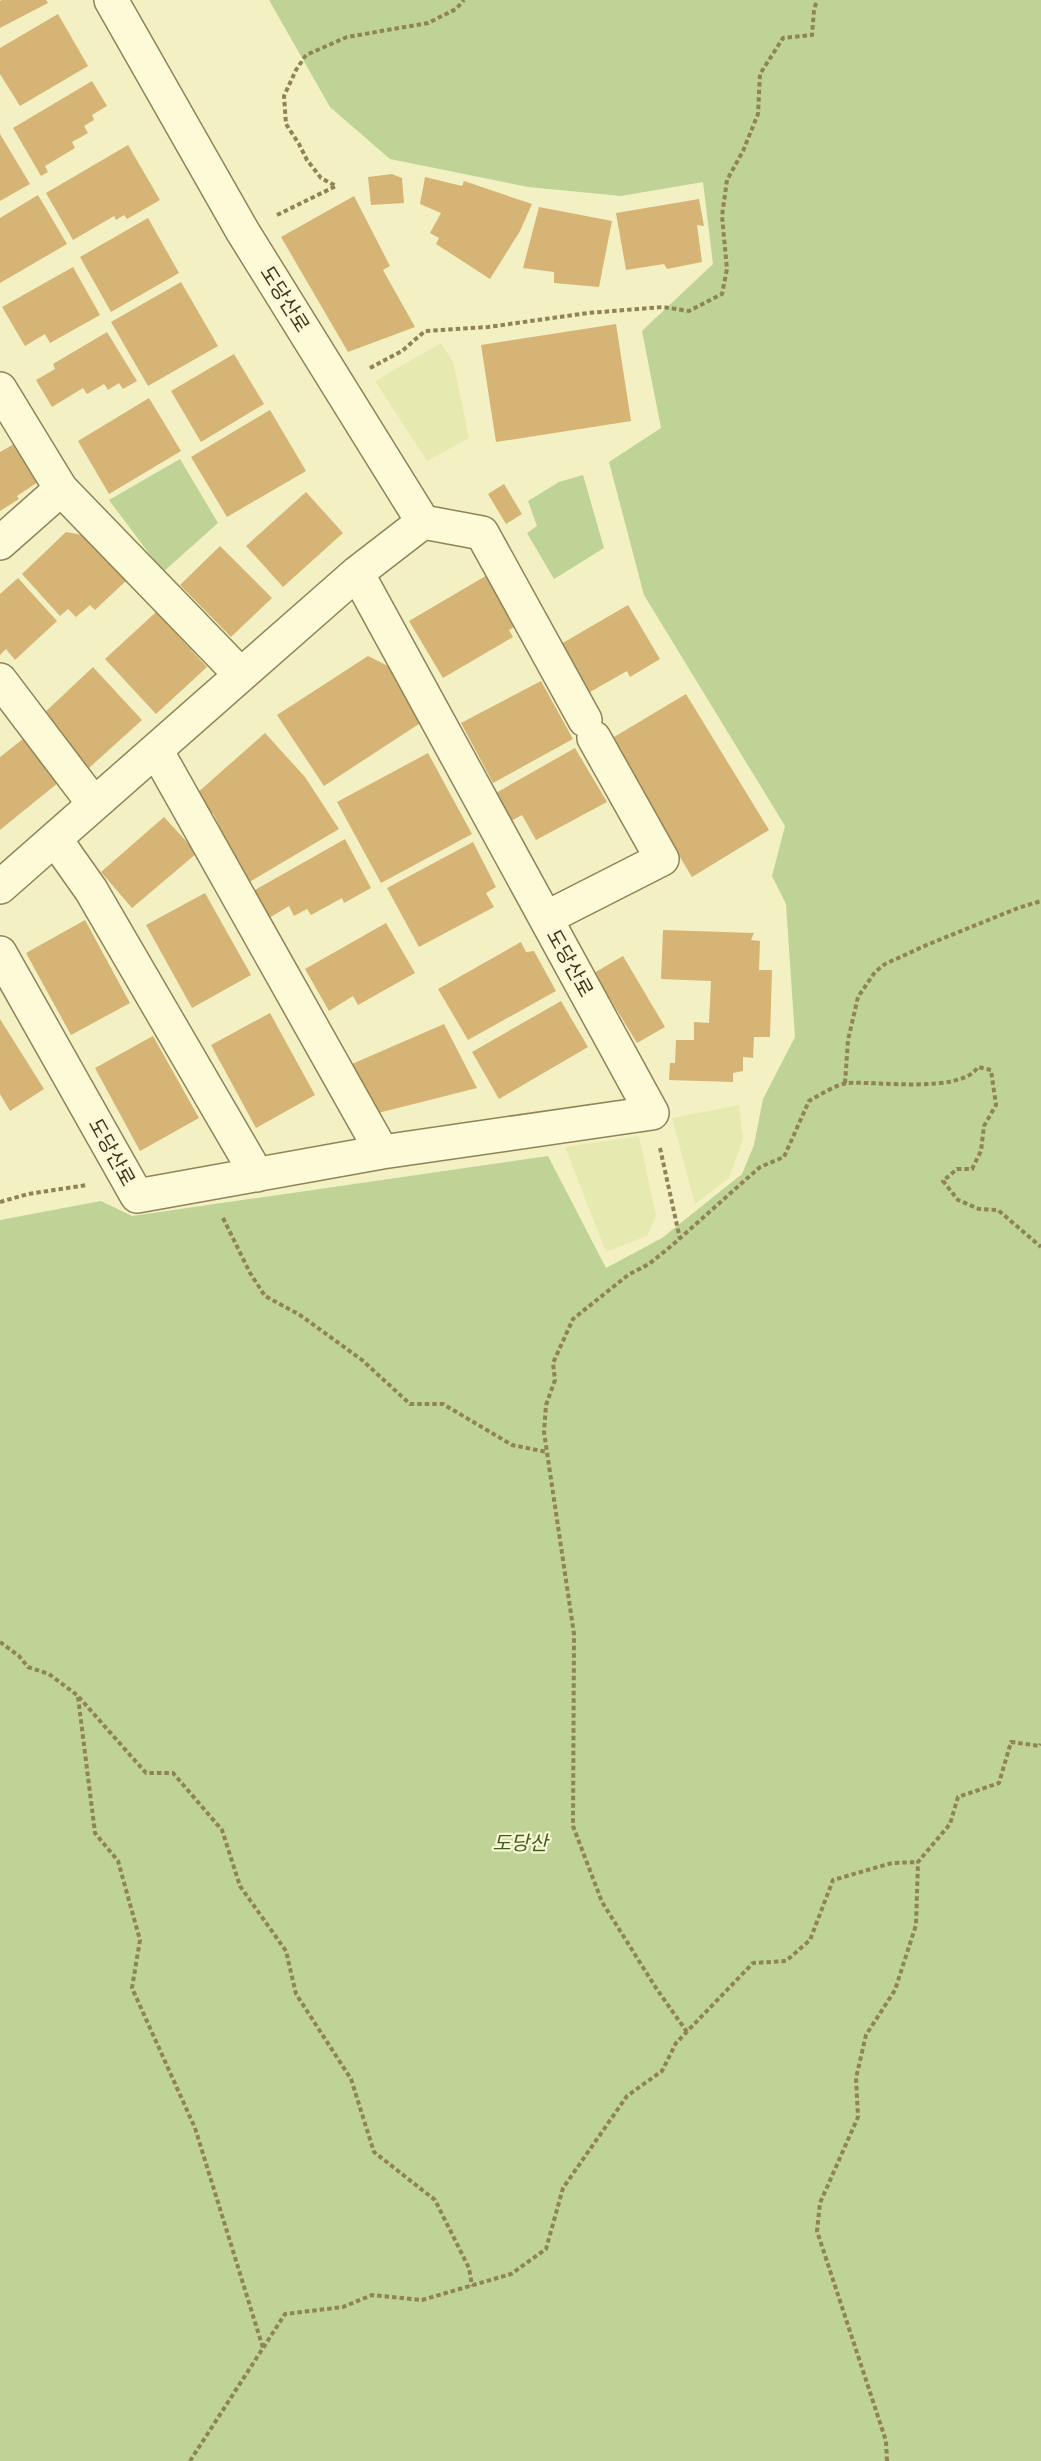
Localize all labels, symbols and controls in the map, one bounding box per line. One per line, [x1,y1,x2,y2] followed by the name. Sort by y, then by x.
[255,261,315,337] street label: 도당산로
[542,925,598,1001] street label: 도당산로
[84,1114,140,1190] street label: 도당산로
[492,1831,550,1855] park label: 도당산

